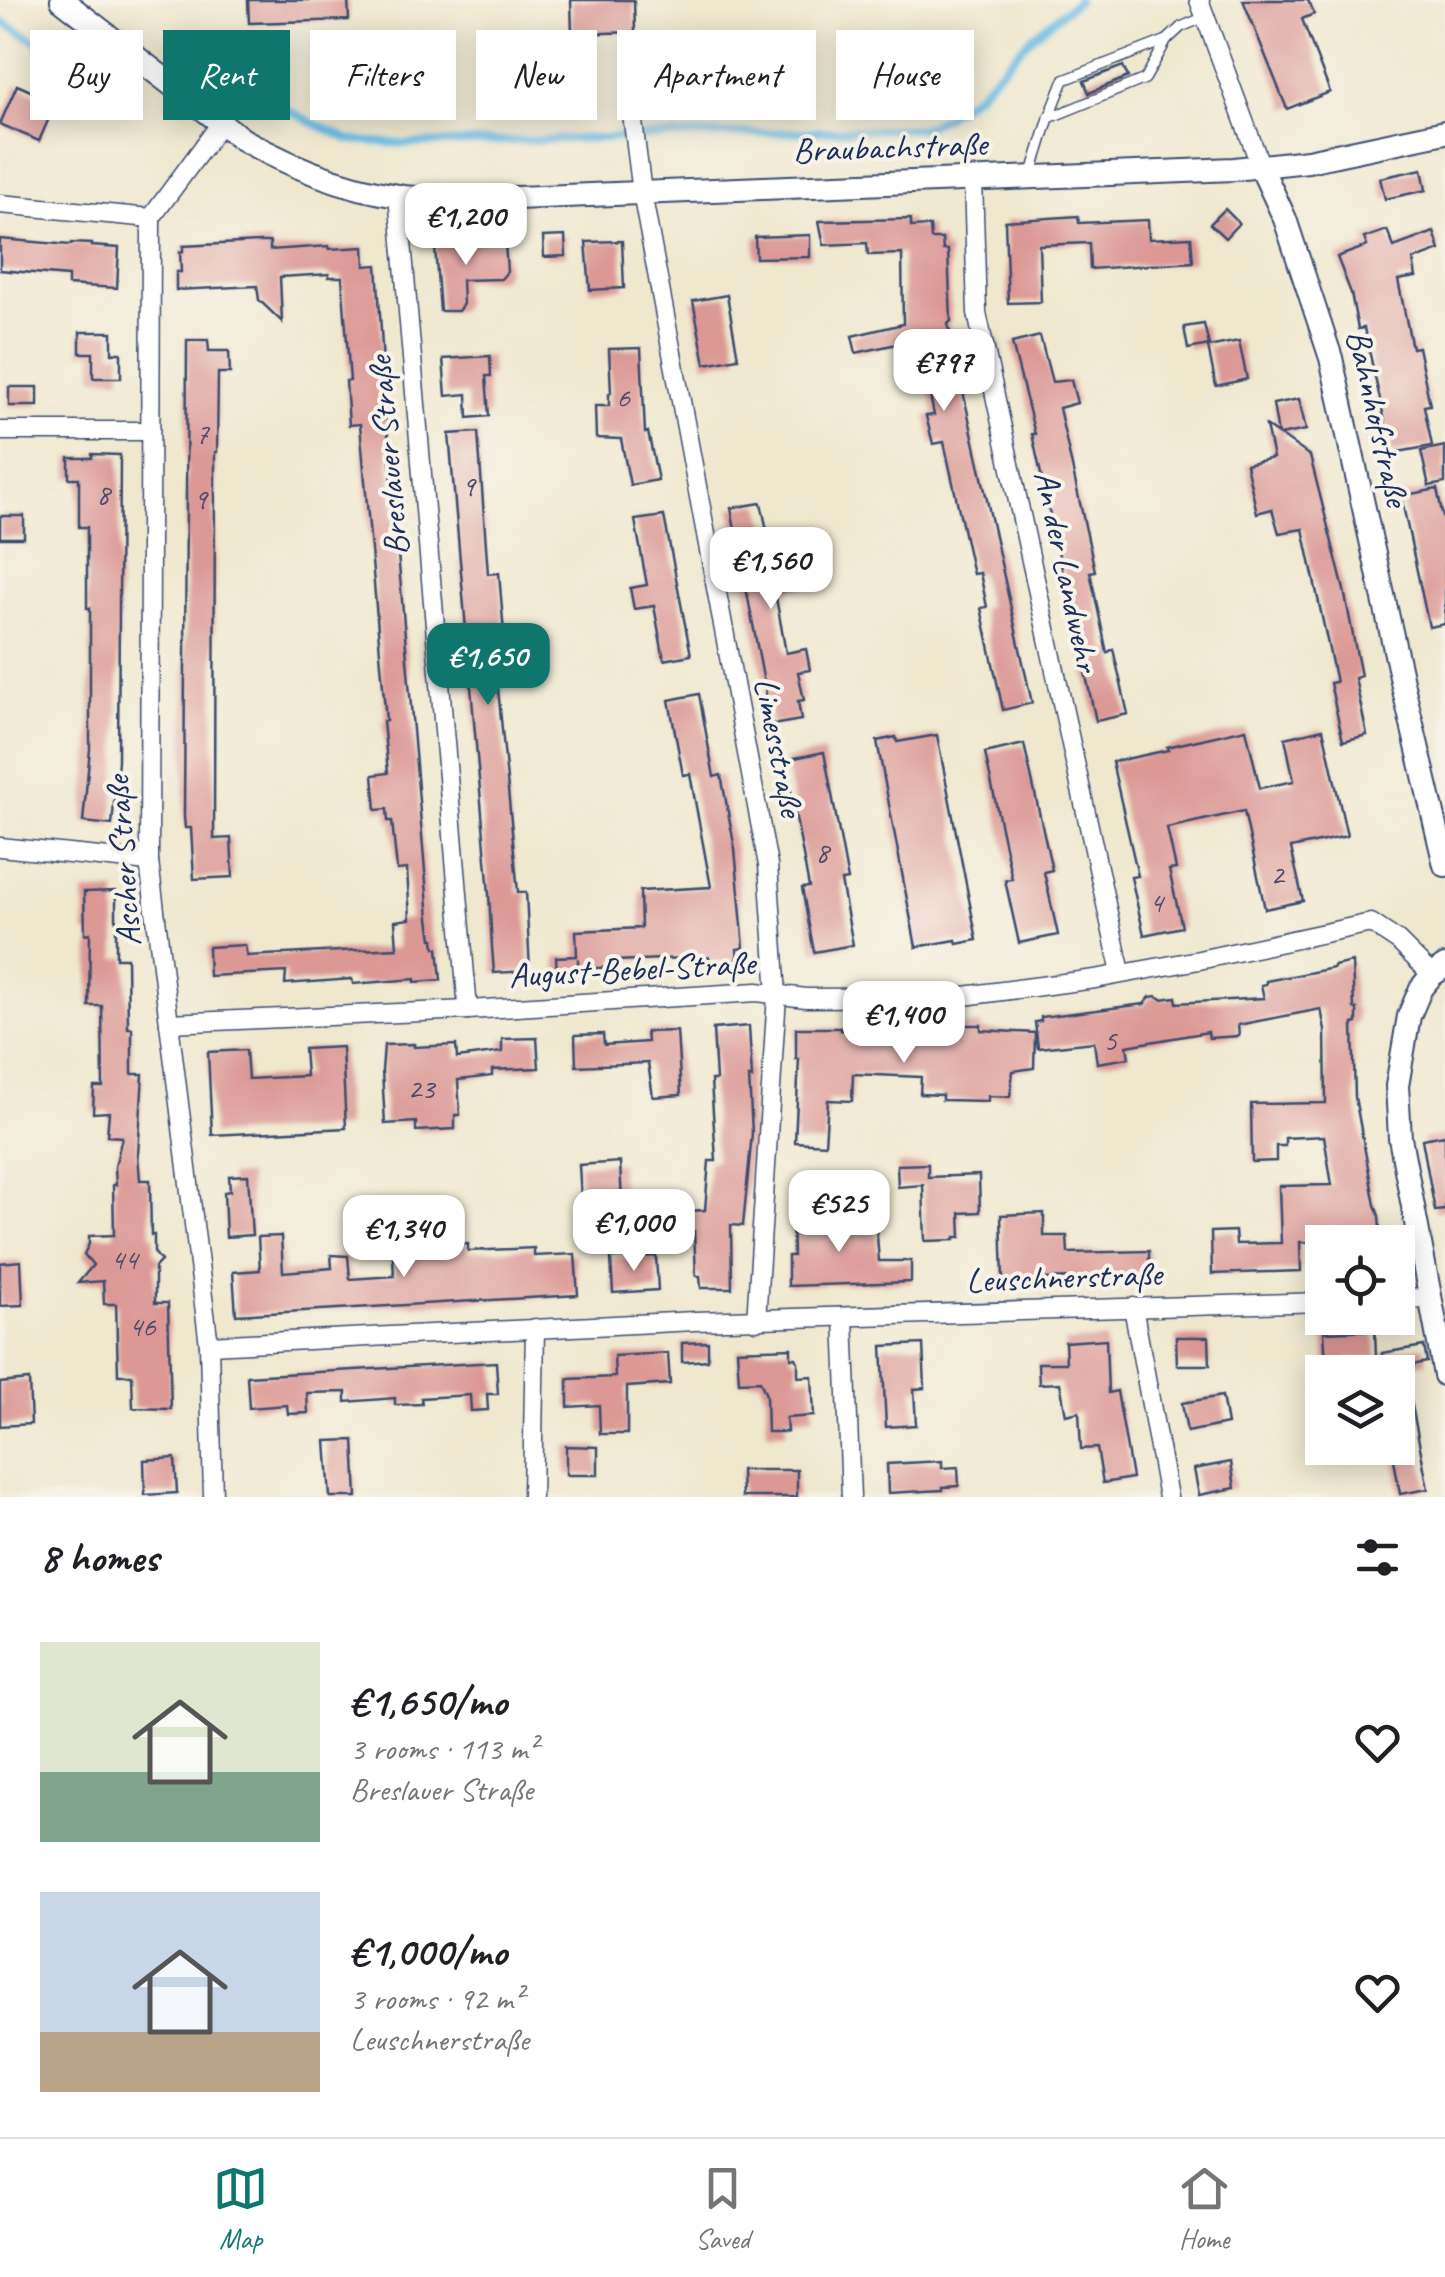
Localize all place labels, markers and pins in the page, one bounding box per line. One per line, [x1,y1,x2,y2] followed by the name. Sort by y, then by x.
[385,183,547,268] pin: €1,200
[885,329,1003,414] pin: €797
[690,527,852,612] pin: €1,560
[407,623,569,708] pin: €1,650
[823,981,985,1066] pin: €1,400
[780,1170,898,1255] pin: €525
[553,1189,715,1274] pin: €1,000
[323,1195,485,1280] pin: €1,340

